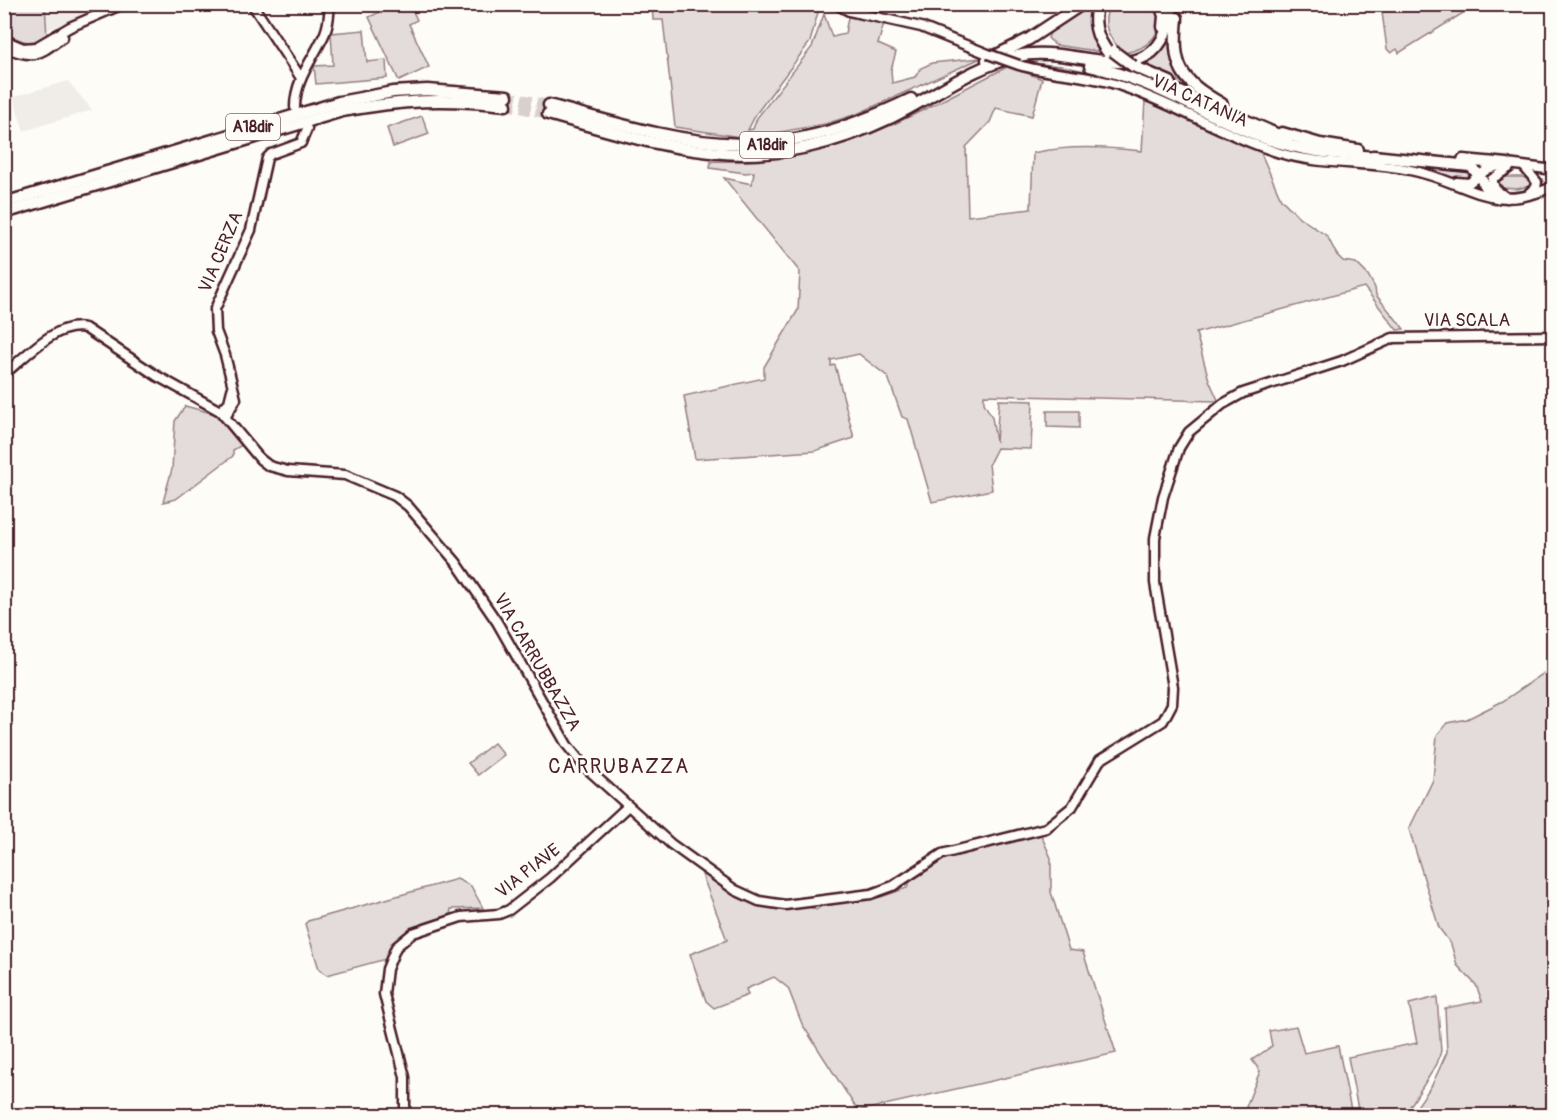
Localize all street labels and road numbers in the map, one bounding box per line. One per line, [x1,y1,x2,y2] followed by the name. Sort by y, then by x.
[1148,70,1252,133] street label: VIA CATANIA
[226,114,280,140] road number: A18dir
[740,132,794,158] road number: A18dir
[194,208,249,296] street label: VIA CERZA
[1424,309,1511,332] street label: VIA SCALA
[488,589,586,735] street label: VIA CARRUBBAZZA
[491,839,565,903] street label: VIA PIAVE

